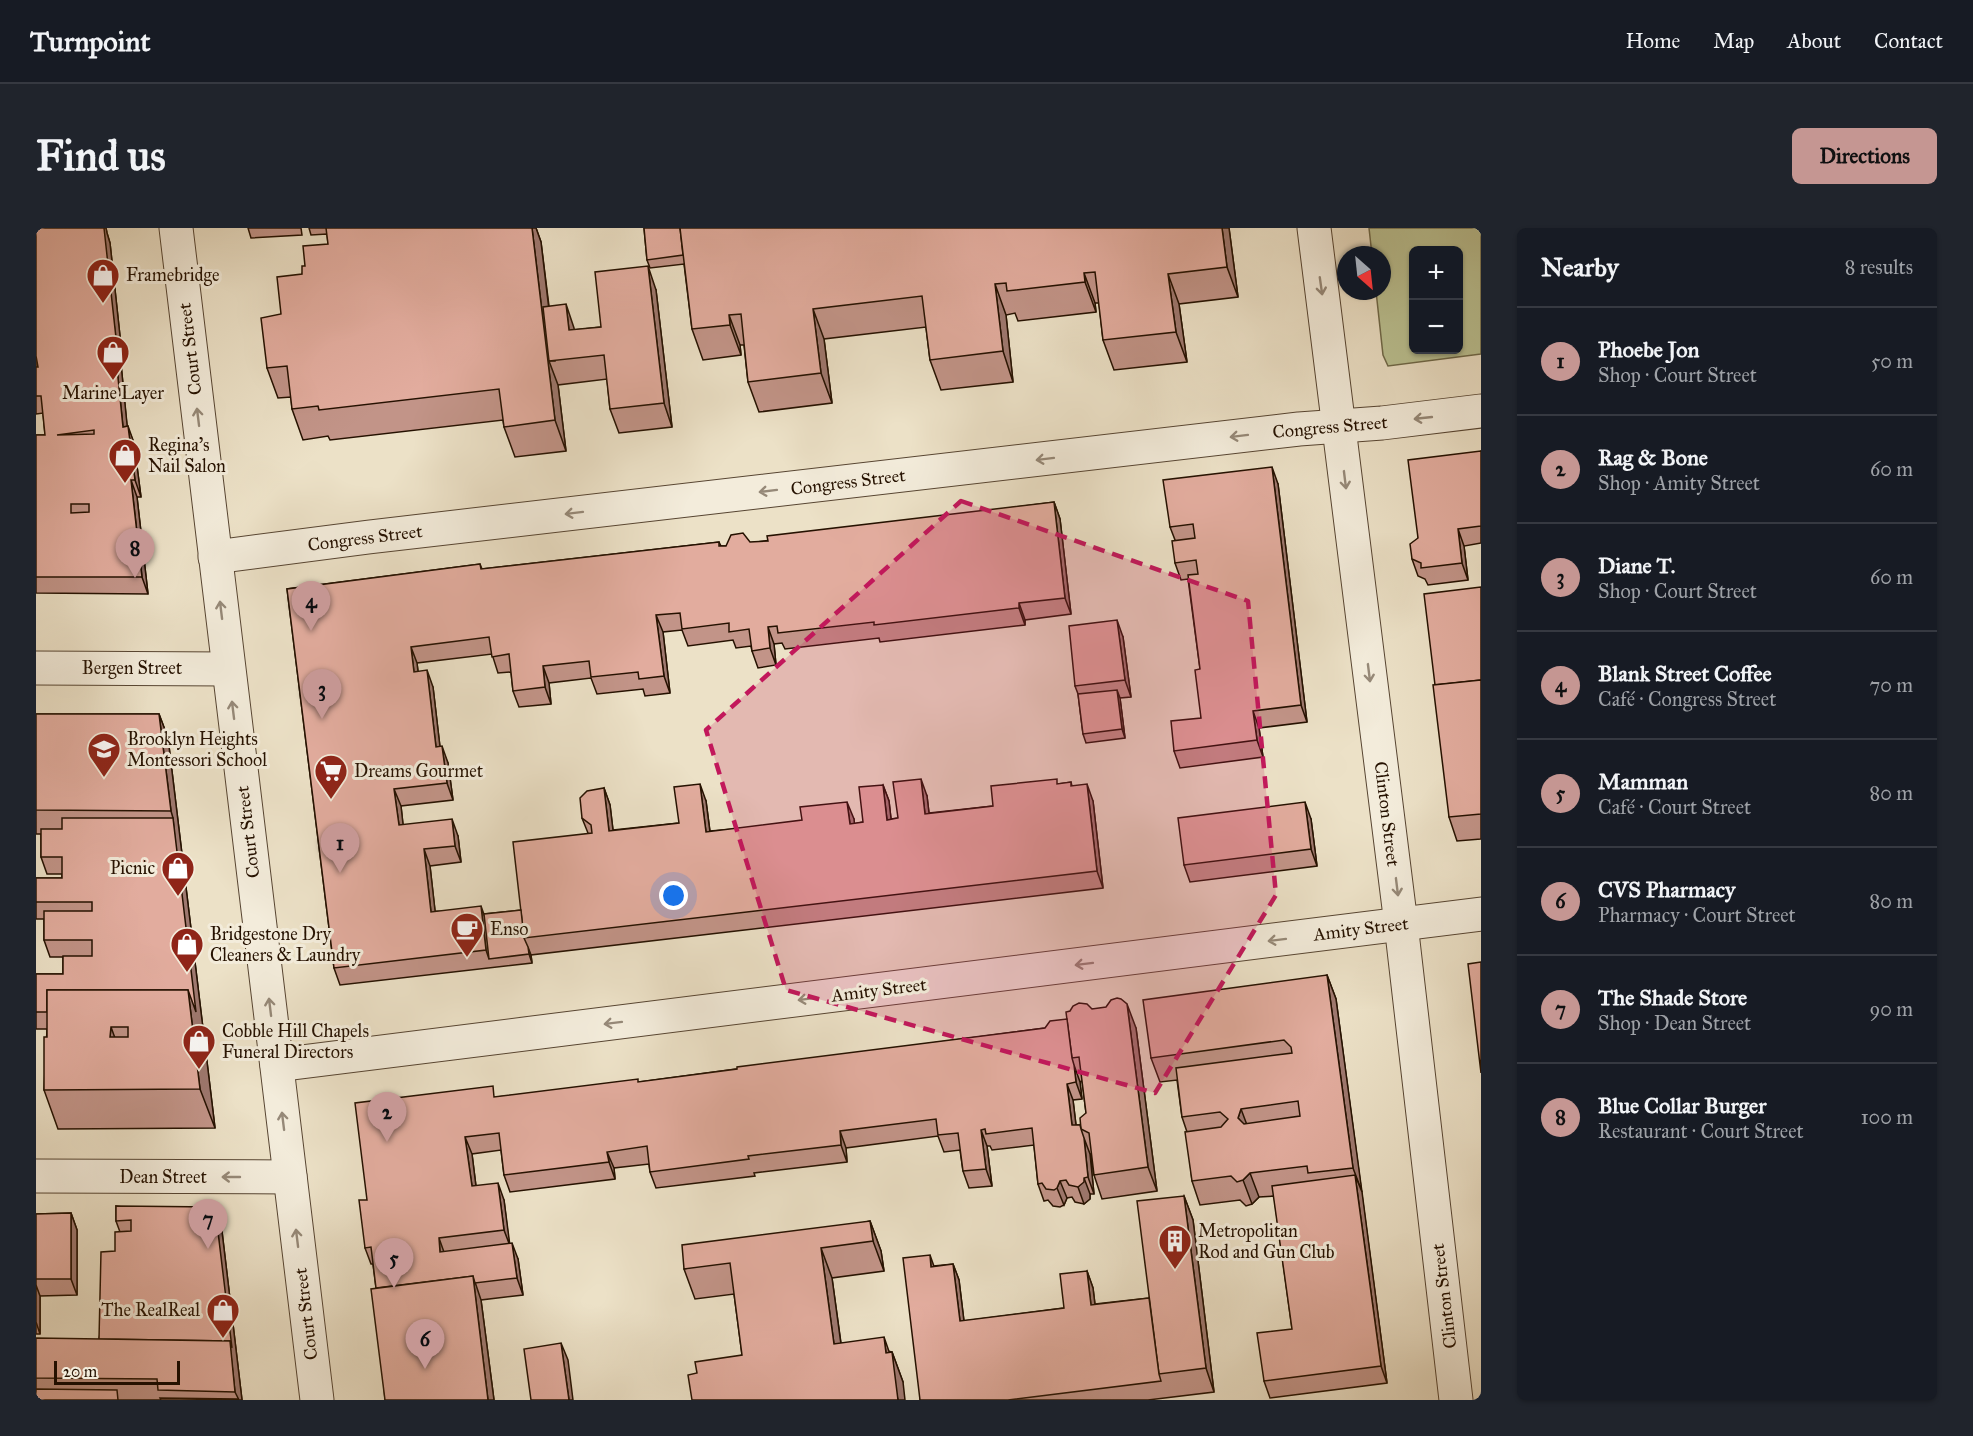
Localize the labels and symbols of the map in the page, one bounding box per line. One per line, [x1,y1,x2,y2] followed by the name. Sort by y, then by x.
[1337,246,1391,300] north arrow
[85,257,121,304] shop icon: Framebridge
[126,264,219,287] place label: Framebridge
[1316,276,1327,295] one-way arrow
[173,301,207,396] street label: Court Street
[95,334,131,381] shop icon: Marine Layer
[62,382,164,404] place label: Marine Layer
[192,407,203,427] one-way arrow
[1272,411,1389,444] street label: Congress Street
[1413,413,1433,424] one-way arrow
[1229,431,1249,442] one-way arrow
[148,434,226,477] place label: Regina's Nail Salon
[107,437,143,484] shop icon: Regina's Nail Salon
[1035,453,1055,464] one-way arrow
[789,464,907,501] street label: Congress Street
[1339,469,1350,489] one-way arrow
[758,486,778,497] one-way arrow
[565,508,585,519] one-way arrow
[306,520,424,557] street label: Congress Street
[116,528,154,578] pin: 8
[292,582,330,631] pin: 4
[215,601,226,621] one-way arrow
[82,657,183,680] street label: Bergen Street
[1364,663,1375,682] one-way arrow
[302,670,342,719] pin: 3
[227,700,238,720] one-way arrow
[127,728,267,771] place label: Brooklyn Heights Montessori School
[86,731,122,778] school or university icon: Brooklyn Heights Montessori School
[313,753,349,800] supermarket icon: Dreams Gourmet
[354,760,484,782] place label: Dreams Gourmet
[1370,760,1404,868] street label: Clinton Street
[231,784,265,879] street label: Court Street
[320,824,360,873] pin: 1
[160,850,196,897] shop icon: Picnic
[110,857,155,879] place label: Picnic
[1391,877,1402,897] one-way arrow
[659,881,688,910] your location
[449,911,485,958] cafe icon: Enso
[1311,912,1410,946] street label: Amity Street
[490,918,528,940] place label: Enso
[210,923,361,966] place label: Bridgestone Dry Cleaners & Laundry
[169,926,205,973] shop icon: Bridgestone Dry Cleaners & Laundry
[1268,935,1288,946] one-way arrow
[1074,959,1094,970] one-way arrow
[829,973,928,1007] street label: Amity Street
[797,994,817,1005] one-way arrow
[264,998,275,1018] one-way arrow
[604,1018,624,1029] one-way arrow
[222,1020,369,1063] place label: Cobble Hill Chapels Funeral Directors
[181,1023,217,1070] shop icon: Cobble Hill Chapels Funeral Directors
[368,1092,406,1142] pin: 2
[278,1112,289,1132] one-way arrow
[119,1166,207,1188] street label: Dean Street
[222,1171,242,1183] one-way arrow
[188,1200,228,1249] pin: 7
[1198,1220,1335,1263] place label: Metropolitan Rod and Gun Club
[1157,1223,1193,1270] building icon: Metropolitan Rod and Gun Club
[291,1228,302,1248] one-way arrow
[374,1238,414,1288] pin: 5
[1427,1242,1461,1350] street label: Clinton Street
[289,1266,323,1361] street label: Court Street
[205,1292,241,1339] shop icon: The RealReal
[101,1299,200,1321] place label: The RealReal
[406,1320,444,1369] pin: 6
[54,1358,180,1386] scale bar

